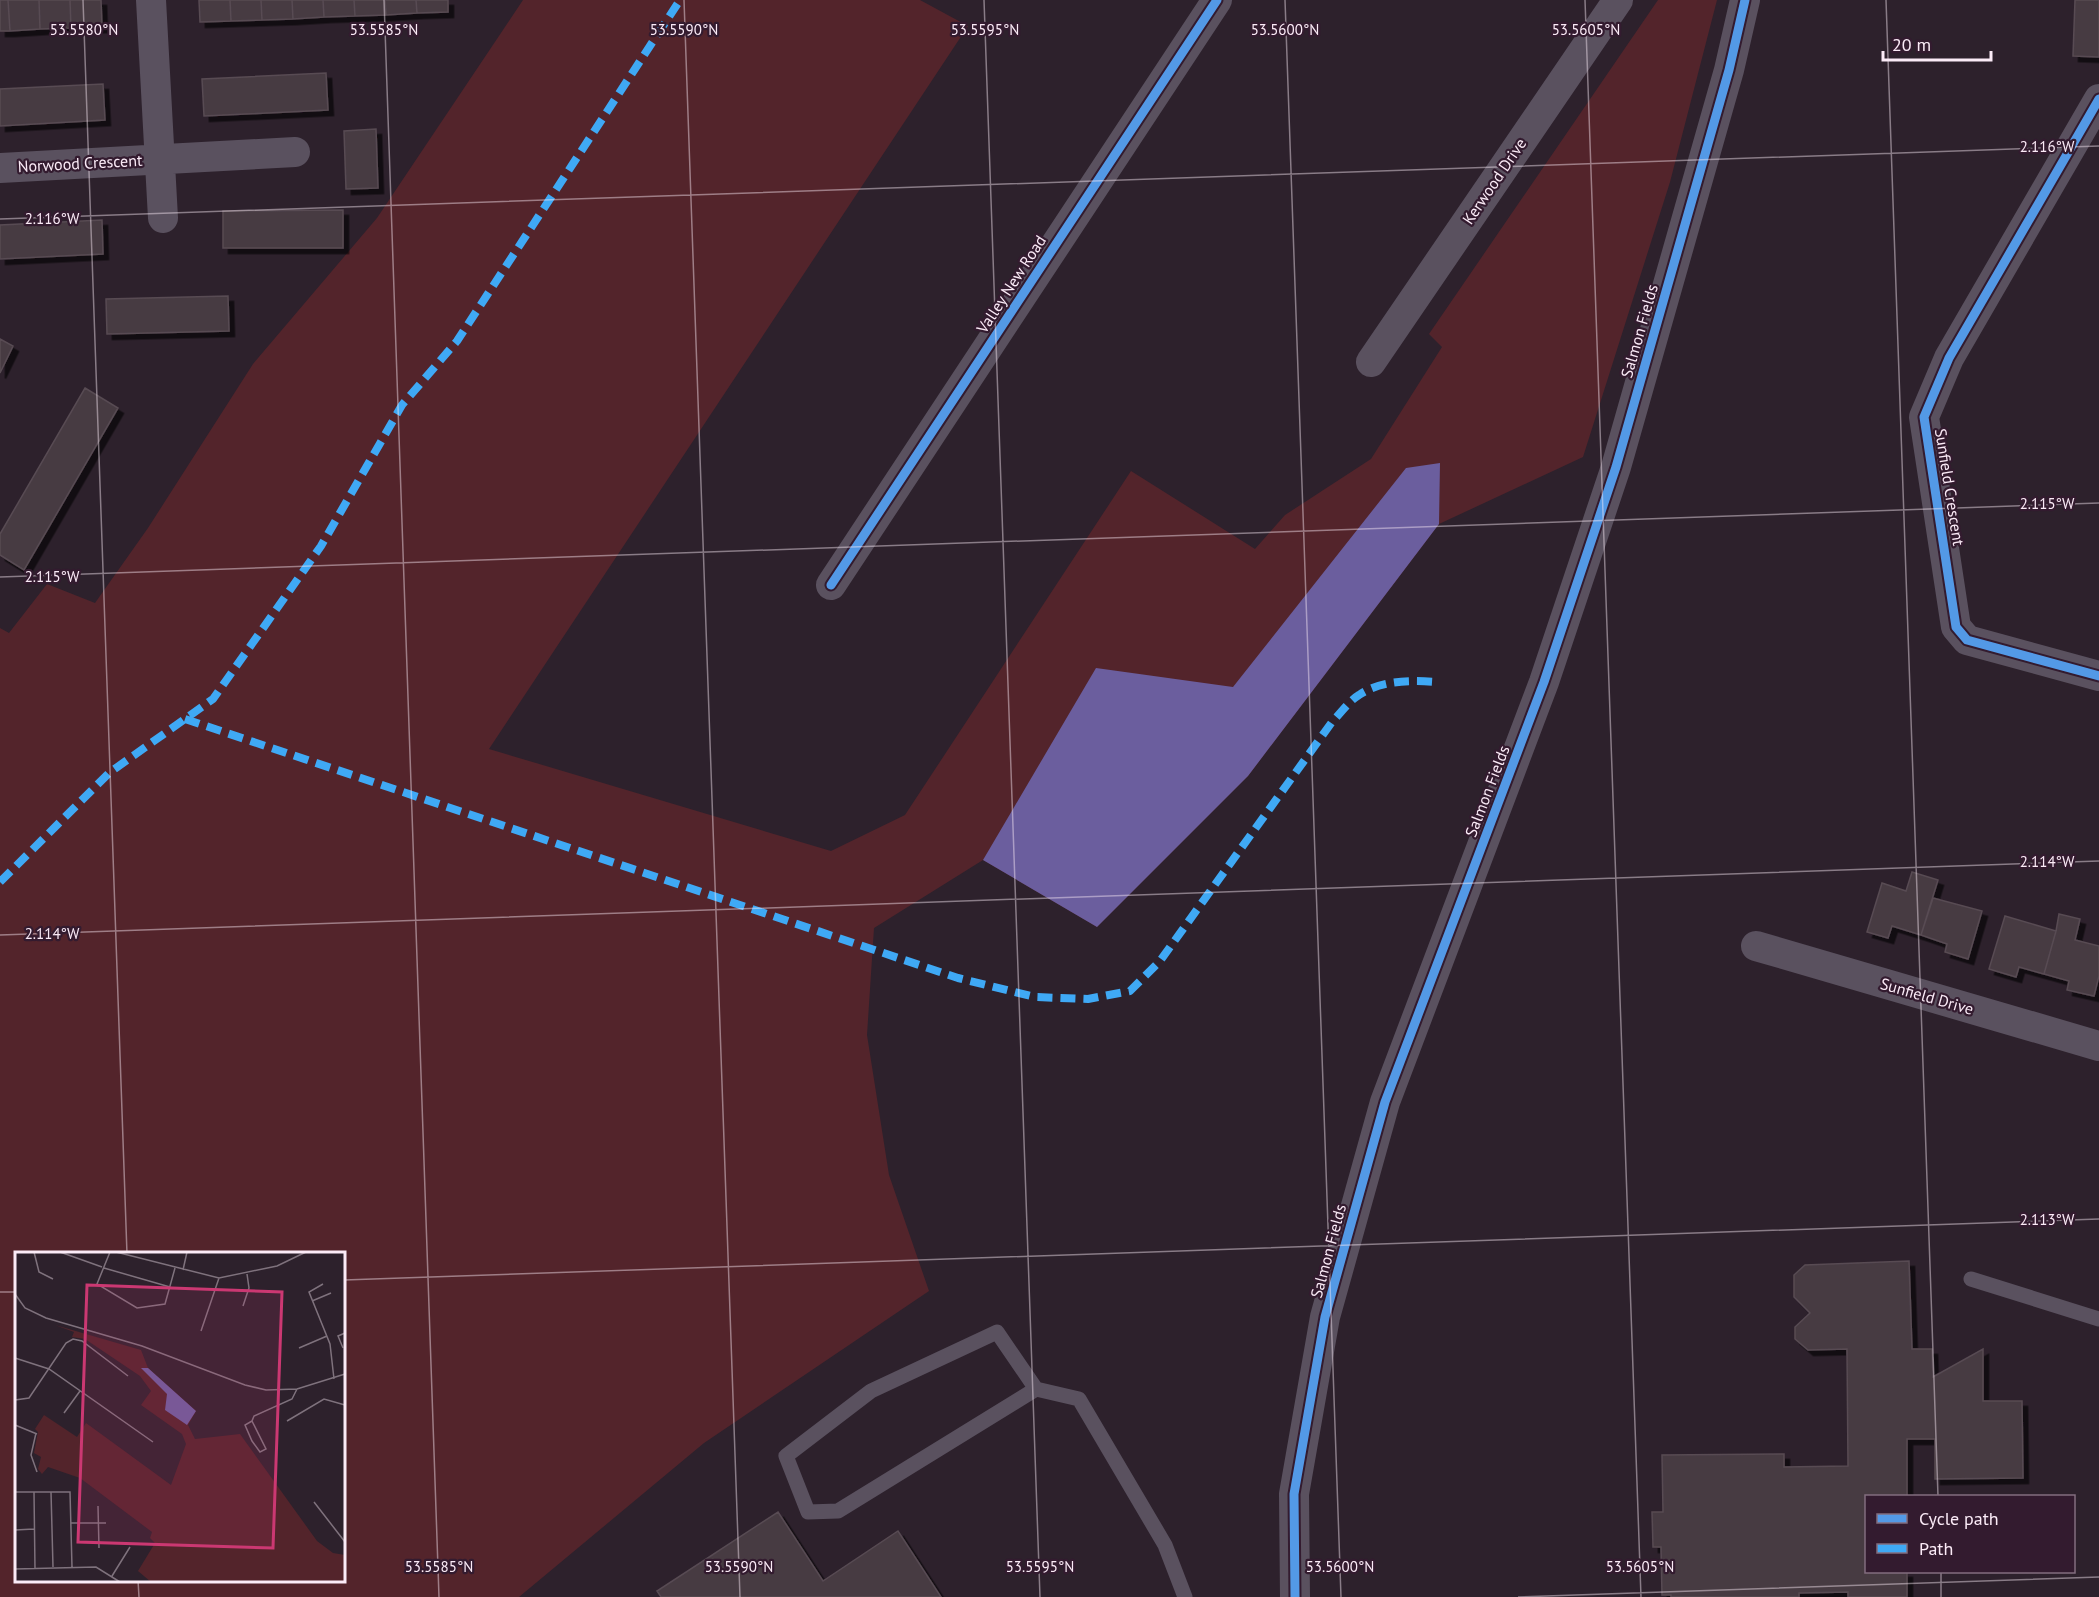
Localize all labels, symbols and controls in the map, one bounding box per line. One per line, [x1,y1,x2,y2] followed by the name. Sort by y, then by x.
[50,20,118,39] text: 53.5580°N
[350,20,418,39] text: 53.5585°N
[650,20,718,39] text: 53.5590°N
[951,20,1019,39] text: 53.5595°N
[1251,20,1319,39] text: 53.5600°N
[1552,20,1620,39] text: 53.5605°N
[1883,24,1991,62] scale bar
[1892,33,1931,56] text: 20 m
[1458,134,1530,228] street label: Kerwood Drive
[2020,137,2075,156] text: 2.116°W
[17,150,143,176] street label: Norwood Crescent
[25,209,80,228] text: 2.116°W
[971,231,1050,338] street label: Valley New Road
[1616,282,1662,380] street label: Salmon Fields
[1931,427,1969,548] street label: Sunfield Crescent
[2020,494,2075,513] text: 2.115°W
[25,567,80,586] text: 2.115°W
[1460,742,1514,840] street label: Salmon Fields
[2020,852,2075,871] text: 2.114°W
[25,924,80,943] text: 2.114°W
[1878,973,1976,1019] street label: Sunfield Drive
[1306,1202,1350,1300] street label: Salmon Fields
[2020,1210,2075,1229] text: 2.113°W
[15,1252,345,1582] inset map
[1865,1495,2075,1573] legend
[1919,1507,1999,1530] text: Cycle path
[1919,1537,1953,1560] text: Path
[405,1557,473,1576] text: 53.5585°N
[705,1557,773,1576] text: 53.5590°N
[1006,1557,1074,1576] text: 53.5595°N
[1306,1557,1374,1576] text: 53.5600°N
[1606,1557,1674,1576] text: 53.5605°N

